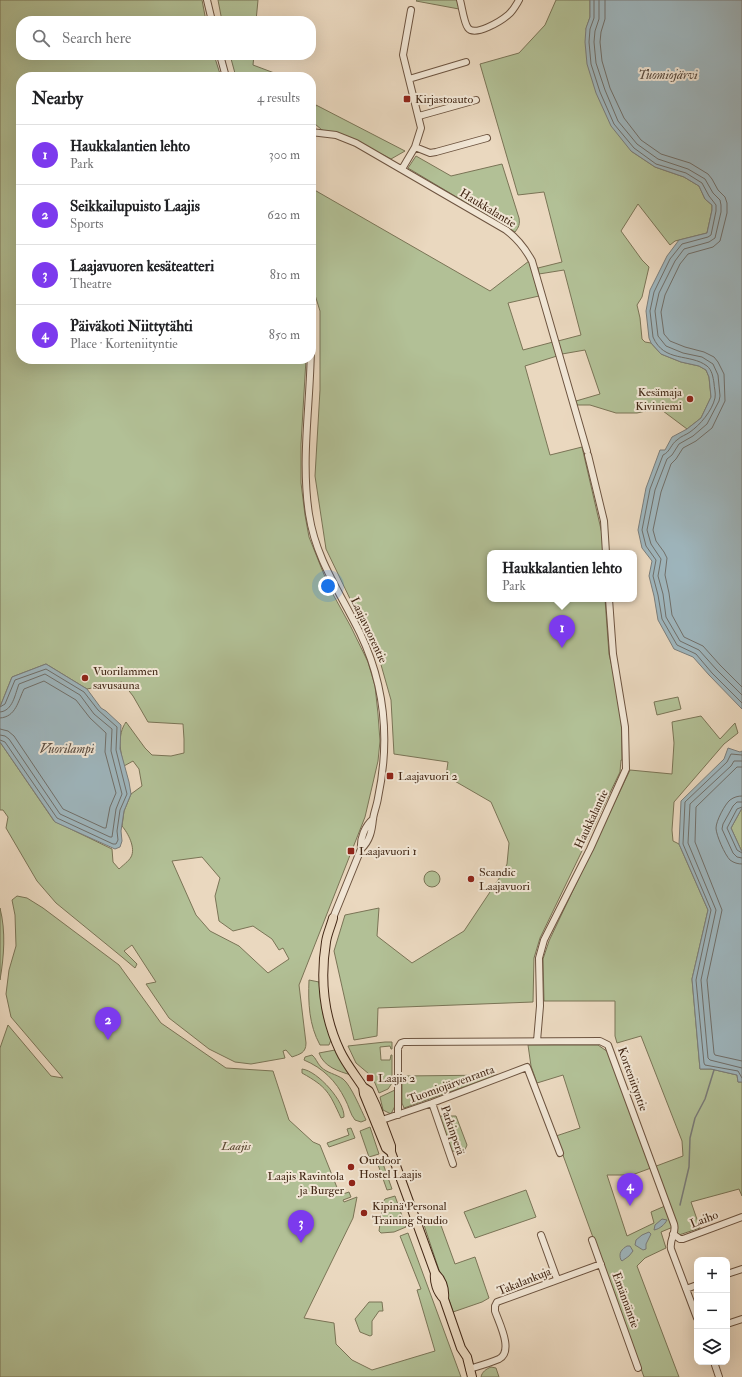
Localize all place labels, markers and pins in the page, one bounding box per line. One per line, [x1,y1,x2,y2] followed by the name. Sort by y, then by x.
[415,92,473,107] place label: Kirjastoauto
[402,94,412,104] marker: Kirjastoauto
[635,385,683,414] place label: Kesämaja Kiviniemi
[685,394,695,404] marker: Kesämaja Kiviniemi
[549,615,575,648] pin: 1
[93,664,158,693] place label: Vuorilammen savusauna
[80,673,90,683] marker: Vuorilammen savusauna
[398,769,458,784] place label: Laajavuori 2
[385,771,395,781] marker: Laajavuori 2
[359,844,417,859] place label: Laajavuori 1
[346,846,356,856] marker: Laajavuori 1
[479,865,530,894] place label: Scandic Laajavuori
[466,874,476,884] marker: Scandic Laajavuori
[95,1007,121,1040] pin: 2
[378,1071,415,1086] place label: Laajis 2
[365,1073,375,1083] marker: Laajis 2
[359,1153,422,1182] place label: Outdoor Hostel Laajis
[346,1162,356,1172] marker: Outdoor Hostel Laajis
[267,1169,345,1198] place label: Laajis Ravintola ja Burger
[617,1173,643,1206] pin: 4
[347,1178,357,1188] marker: Laajis Ravintola ja Burger
[372,1199,448,1228] place label: Kipinä Personal Training Studio
[359,1208,369,1218] marker: Kipinä Personal Training Studio
[288,1210,314,1243] pin: 3

